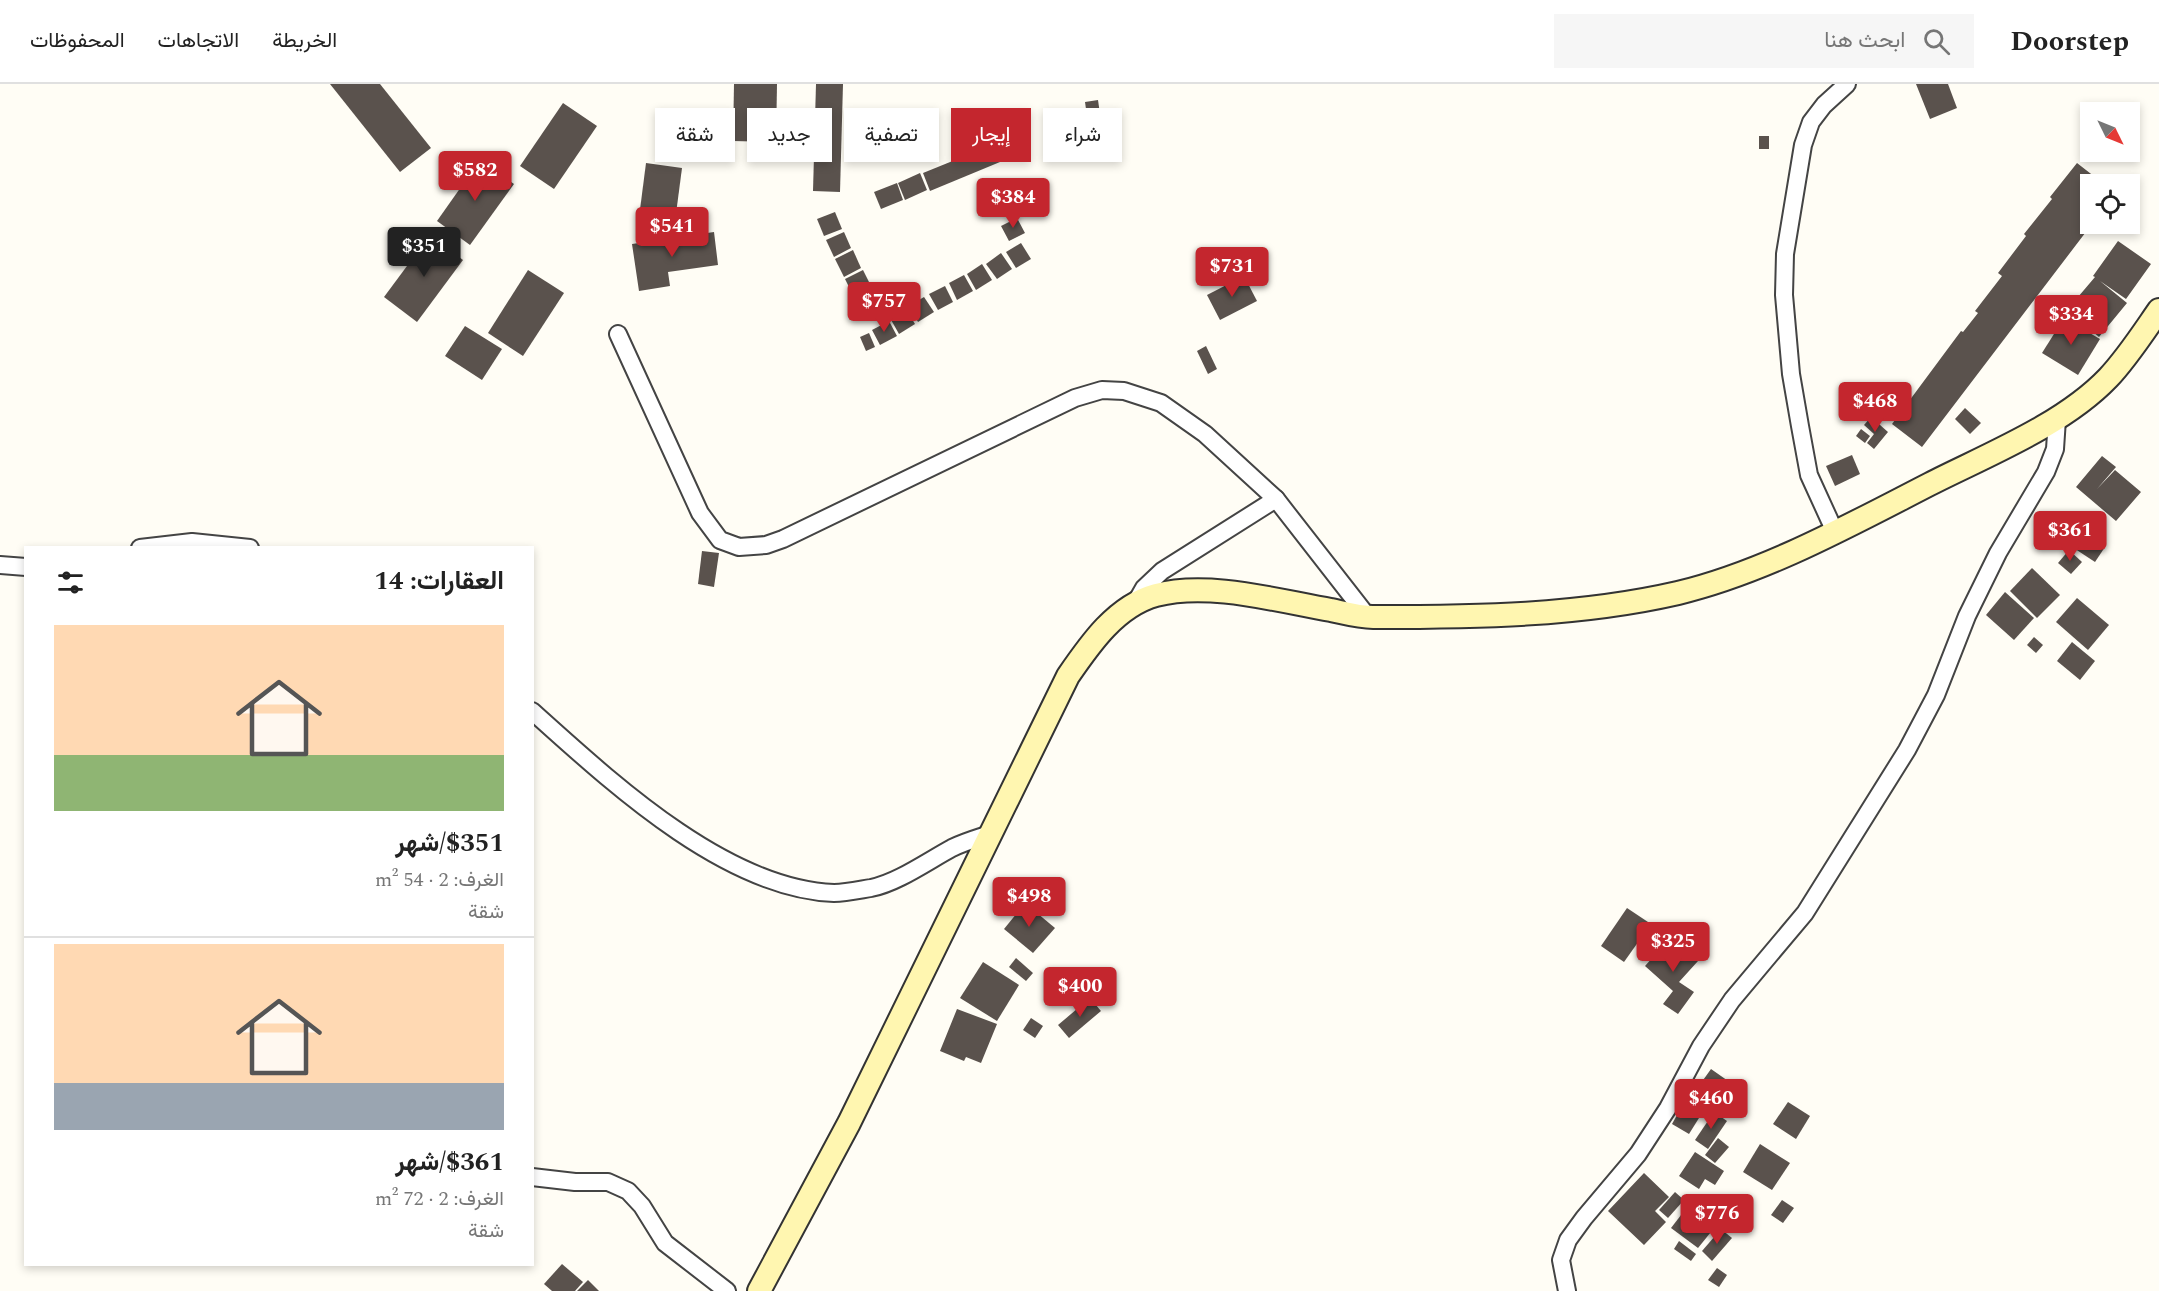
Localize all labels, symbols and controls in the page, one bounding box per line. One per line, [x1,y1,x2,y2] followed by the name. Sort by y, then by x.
[1554,14,1974,68] search box
[2010,20,2129,63] text: Doorstep
[1824,24,1905,57] text: ابحث هنا
[30,25,125,57] text: المحفوظات
[158,25,239,57] text: الاتجاهات
[272,25,337,57] text: الخريطة
[1920,25,1953,58] icon: search
[2080,102,2140,162] north arrow
[2080,102,2140,234] map controls
[655,108,735,162] chip: شقة
[747,108,832,162] chip: جديد
[844,108,939,162] chip: تصفية
[951,108,1031,162] chip: إيجار
[1043,108,1122,162] chip: شراء
[439,151,511,202] pin: $582
[453,155,497,185] text: $582
[2080,174,2140,234] button: locate
[977,178,1049,229] pin: $384
[991,182,1035,212] text: $384
[636,207,708,258] pin: $541
[650,211,694,241] text: $541
[388,227,460,278] pin: $351
[402,231,446,261] text: $351
[1196,247,1268,298] pin: $731
[1210,251,1254,281] text: $731
[848,282,920,333] pin: $757
[862,286,906,316] text: $757
[2035,295,2107,346] pin: $334
[2049,299,2093,329] text: $334
[1839,382,1911,433] pin: $468
[1853,386,1897,416] text: $468
[2034,511,2106,562] pin: $361
[2048,515,2092,545] text: $361
[374,561,504,601] text: العقارات: 14
[54,566,87,599] icon: filters
[225,664,333,772] icon: home
[395,823,504,863] text: $351/شهر
[375,865,504,895] text: الغرف: 2 · 54 m²
[993,877,1065,928] pin: $498
[1007,881,1051,911] text: $498
[468,897,504,927] text: شقة
[1637,922,1709,973] pin: $325
[1651,926,1695,956] text: $325
[1044,967,1116,1018] pin: $400
[1058,971,1102,1001] text: $400
[225,983,333,1091] icon: home
[1675,1079,1747,1130] pin: $460
[1689,1083,1733,1113] text: $460
[395,1142,504,1182] text: $361/شهر
[375,1184,504,1214] text: الغرف: 2 · 72 m²
[1681,1194,1753,1245] pin: $776
[1695,1198,1739,1228] text: $776
[468,1216,504,1246] text: شقة

